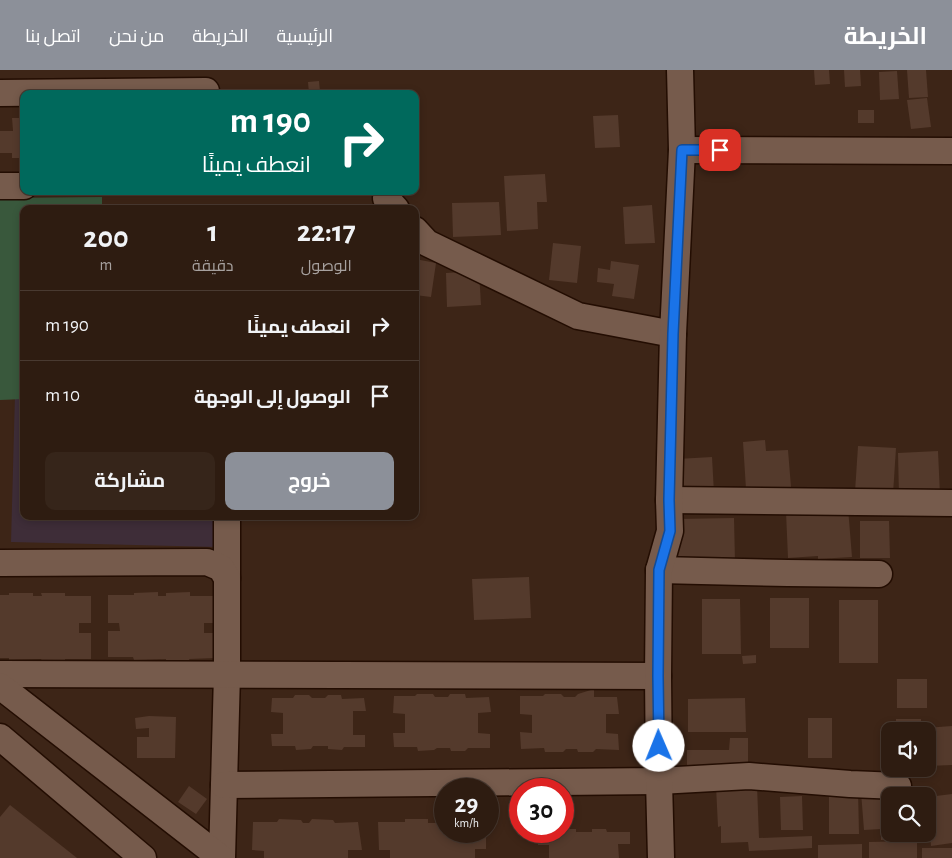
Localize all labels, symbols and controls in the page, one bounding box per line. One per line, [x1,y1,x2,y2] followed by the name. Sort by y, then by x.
[844,25,927,49] text: الخريطة
[25,28,81,46] text: اتصل بنا
[109,28,164,46] text: من نحن
[192,28,249,46] text: الخريطة
[277,28,333,46] text: الرئيسية
[230,104,311,139] text: 190 m
[329,110,394,175] icon: right
[699,129,741,171] pin
[706,136,734,164] icon: arrive
[202,154,311,176] text: انعطف يمينًا
[207,217,218,247] text: 1
[297,217,356,247] text: 22:17
[83,223,129,253] text: 200
[100,257,112,273] text: m
[192,258,234,274] text: دقيقة
[301,258,352,274] text: الوصول
[366,312,394,340] icon: right
[45,316,89,335] text: 190 m
[247,318,351,337] text: انعطف يمينًا
[366,382,394,410] icon: arrive
[45,386,80,405] text: 10 m
[194,388,351,407] text: الوصول إلى الوجهة
[45,452,215,510] button: مشاركة
[225,452,394,510] button: خروج
[632,719,684,771] position arrow
[881,722,936,842] map controls
[881,722,936,777] button: sound
[509,778,574,843] speed limit sign: 30
[881,787,936,842] button: search
[455,792,478,817] text: 29
[454,817,479,829] text: km/h

